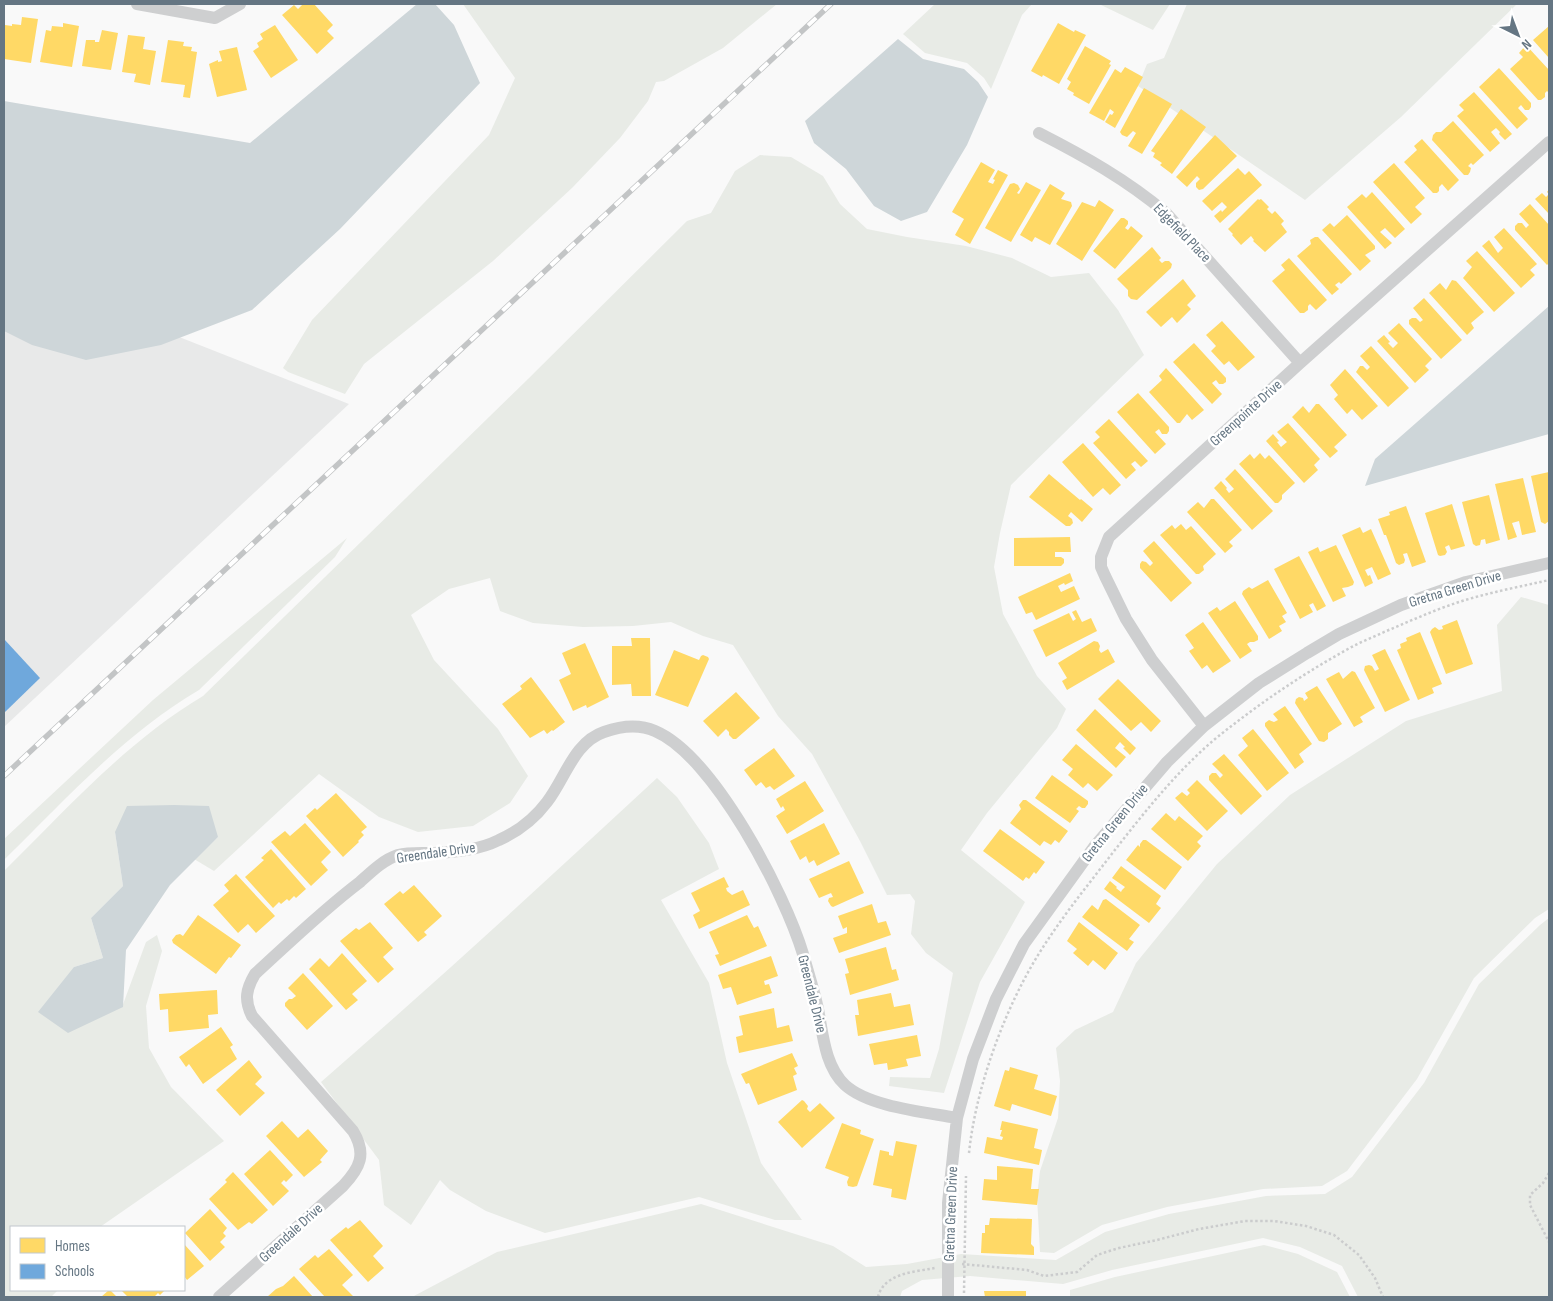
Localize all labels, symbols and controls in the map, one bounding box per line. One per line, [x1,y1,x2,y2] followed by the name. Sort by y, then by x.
[1493,10,1543,60] north arrow
[1518,35,1535,53] text: N
[1149,199,1215,267] street label: Edgefield Place
[1206,376,1286,450] street label: Greenpointe Drive
[1407,566,1503,612] street label: Gretna Green Drive
[1078,780,1152,866] street label: Gretna Green Drive
[395,838,477,868] street label: Greendale Drive
[793,953,831,1035] street label: Greendale Drive
[940,1166,962,1262] street label: Gretna Green Drive
[255,1199,327,1267] street label: Greendale Drive
[10,1226,185,1291] legend
[55,1237,90,1256] text: Homes
[55,1262,94,1281] text: Schools

